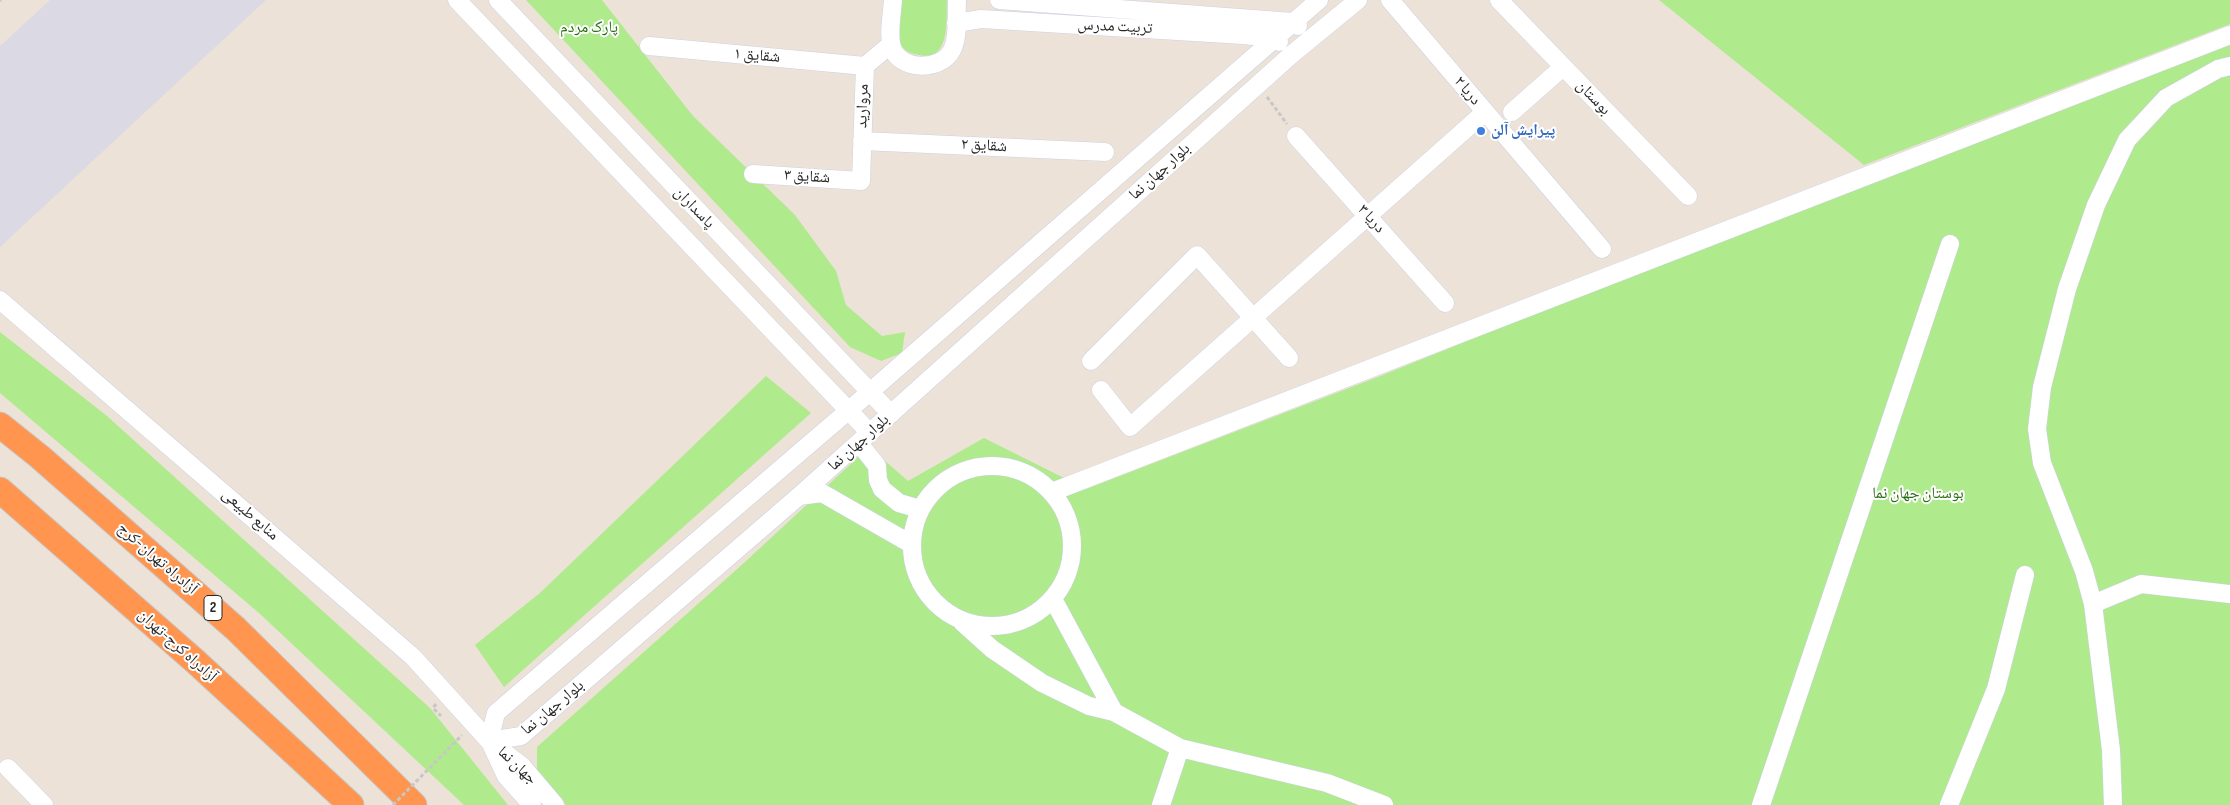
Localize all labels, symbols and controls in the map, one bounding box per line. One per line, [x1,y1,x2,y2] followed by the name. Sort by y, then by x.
[1077,15,1153,39] street label: تربیت مدرس
[560,18,618,38] park label: پارک مردم
[733,44,781,68] street label: شقایق ۱
[1449,73,1485,109] street label: دریا ۲
[1572,76,1614,120] street label: بوستان
[853,84,873,128] street label: مروارید
[1491,121,1555,141] place label: پیرایش آلن
[1475,125,1487,137] marker: پیرایش آلن
[960,135,1008,157] street label: شقایق ۲
[1125,140,1195,204] street label: بلوار جهان نما
[783,166,831,188] street label: شقایق ۳
[669,183,719,233] street label: پاسداران
[1353,201,1389,237] street label: دریا ۳
[824,411,894,475] street label: بلوار جهان نما
[1872,484,1964,504] park label: بوستان جهان نما
[218,485,282,545] street label: منابع طبیعی
[113,519,201,599] street label: آزادراه تهران-کرج
[204,596,222,620] road number: 2
[133,605,221,687] street label: آزادراه کرج-تهران
[518,676,588,740] street label: بلوار جهان نما
[493,743,541,789] street label: جهان نما

